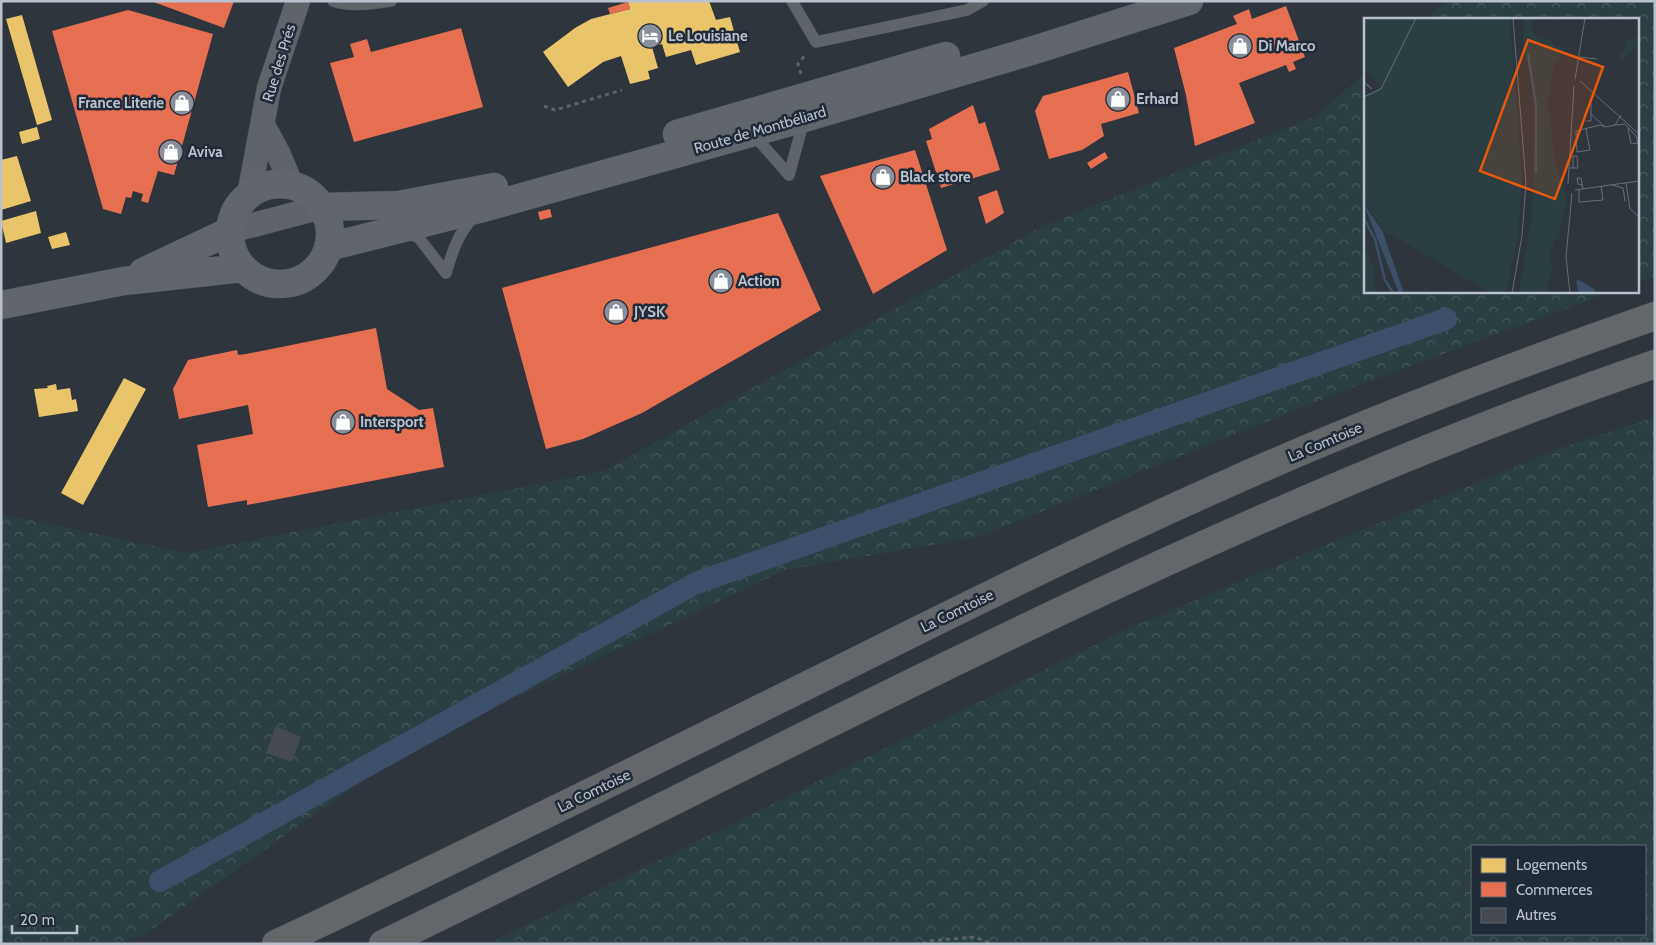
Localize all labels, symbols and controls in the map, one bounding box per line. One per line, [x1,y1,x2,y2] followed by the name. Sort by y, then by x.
[1364,18,1638,292] inset map
[259,22,299,104] street label: Rue des Prés
[637,23,663,49] hotel icon: Le Louisiane
[668,27,748,45] place label: Le Louisiane
[1227,33,1253,59] shop icon: Di Marco
[1258,37,1316,55] place label: Di Marco
[1105,86,1131,112] shop icon: Erhard
[169,90,195,116] shop icon: France Literie
[1136,90,1179,108] place label: Erhard
[78,94,164,112] place label: France Literie
[692,103,828,157] street label: Route de Montbéliard
[158,139,184,165] shop icon: Aviva
[188,143,223,161] place label: Aviva
[870,164,896,190] shop icon: Black store
[900,168,971,186] place label: Black store
[708,268,734,294] shop icon: Action
[738,272,780,290] place label: Action
[603,299,629,325] shop icon: JYSK
[633,303,666,321] place label: JYSK
[330,409,356,435] shop icon: Intersport
[360,413,424,431] place label: Intersport
[1285,418,1365,466] street label: La Comtoise
[918,586,997,636] street label: La Comtoise
[555,766,634,816] street label: La Comtoise
[1471,845,1646,935] legend
[1516,856,1587,874] text: Logements
[1516,881,1592,899] text: Commerces
[12,902,78,934] scale bar
[1516,906,1556,924] text: Autres
[20,911,55,929] text: 20 m

